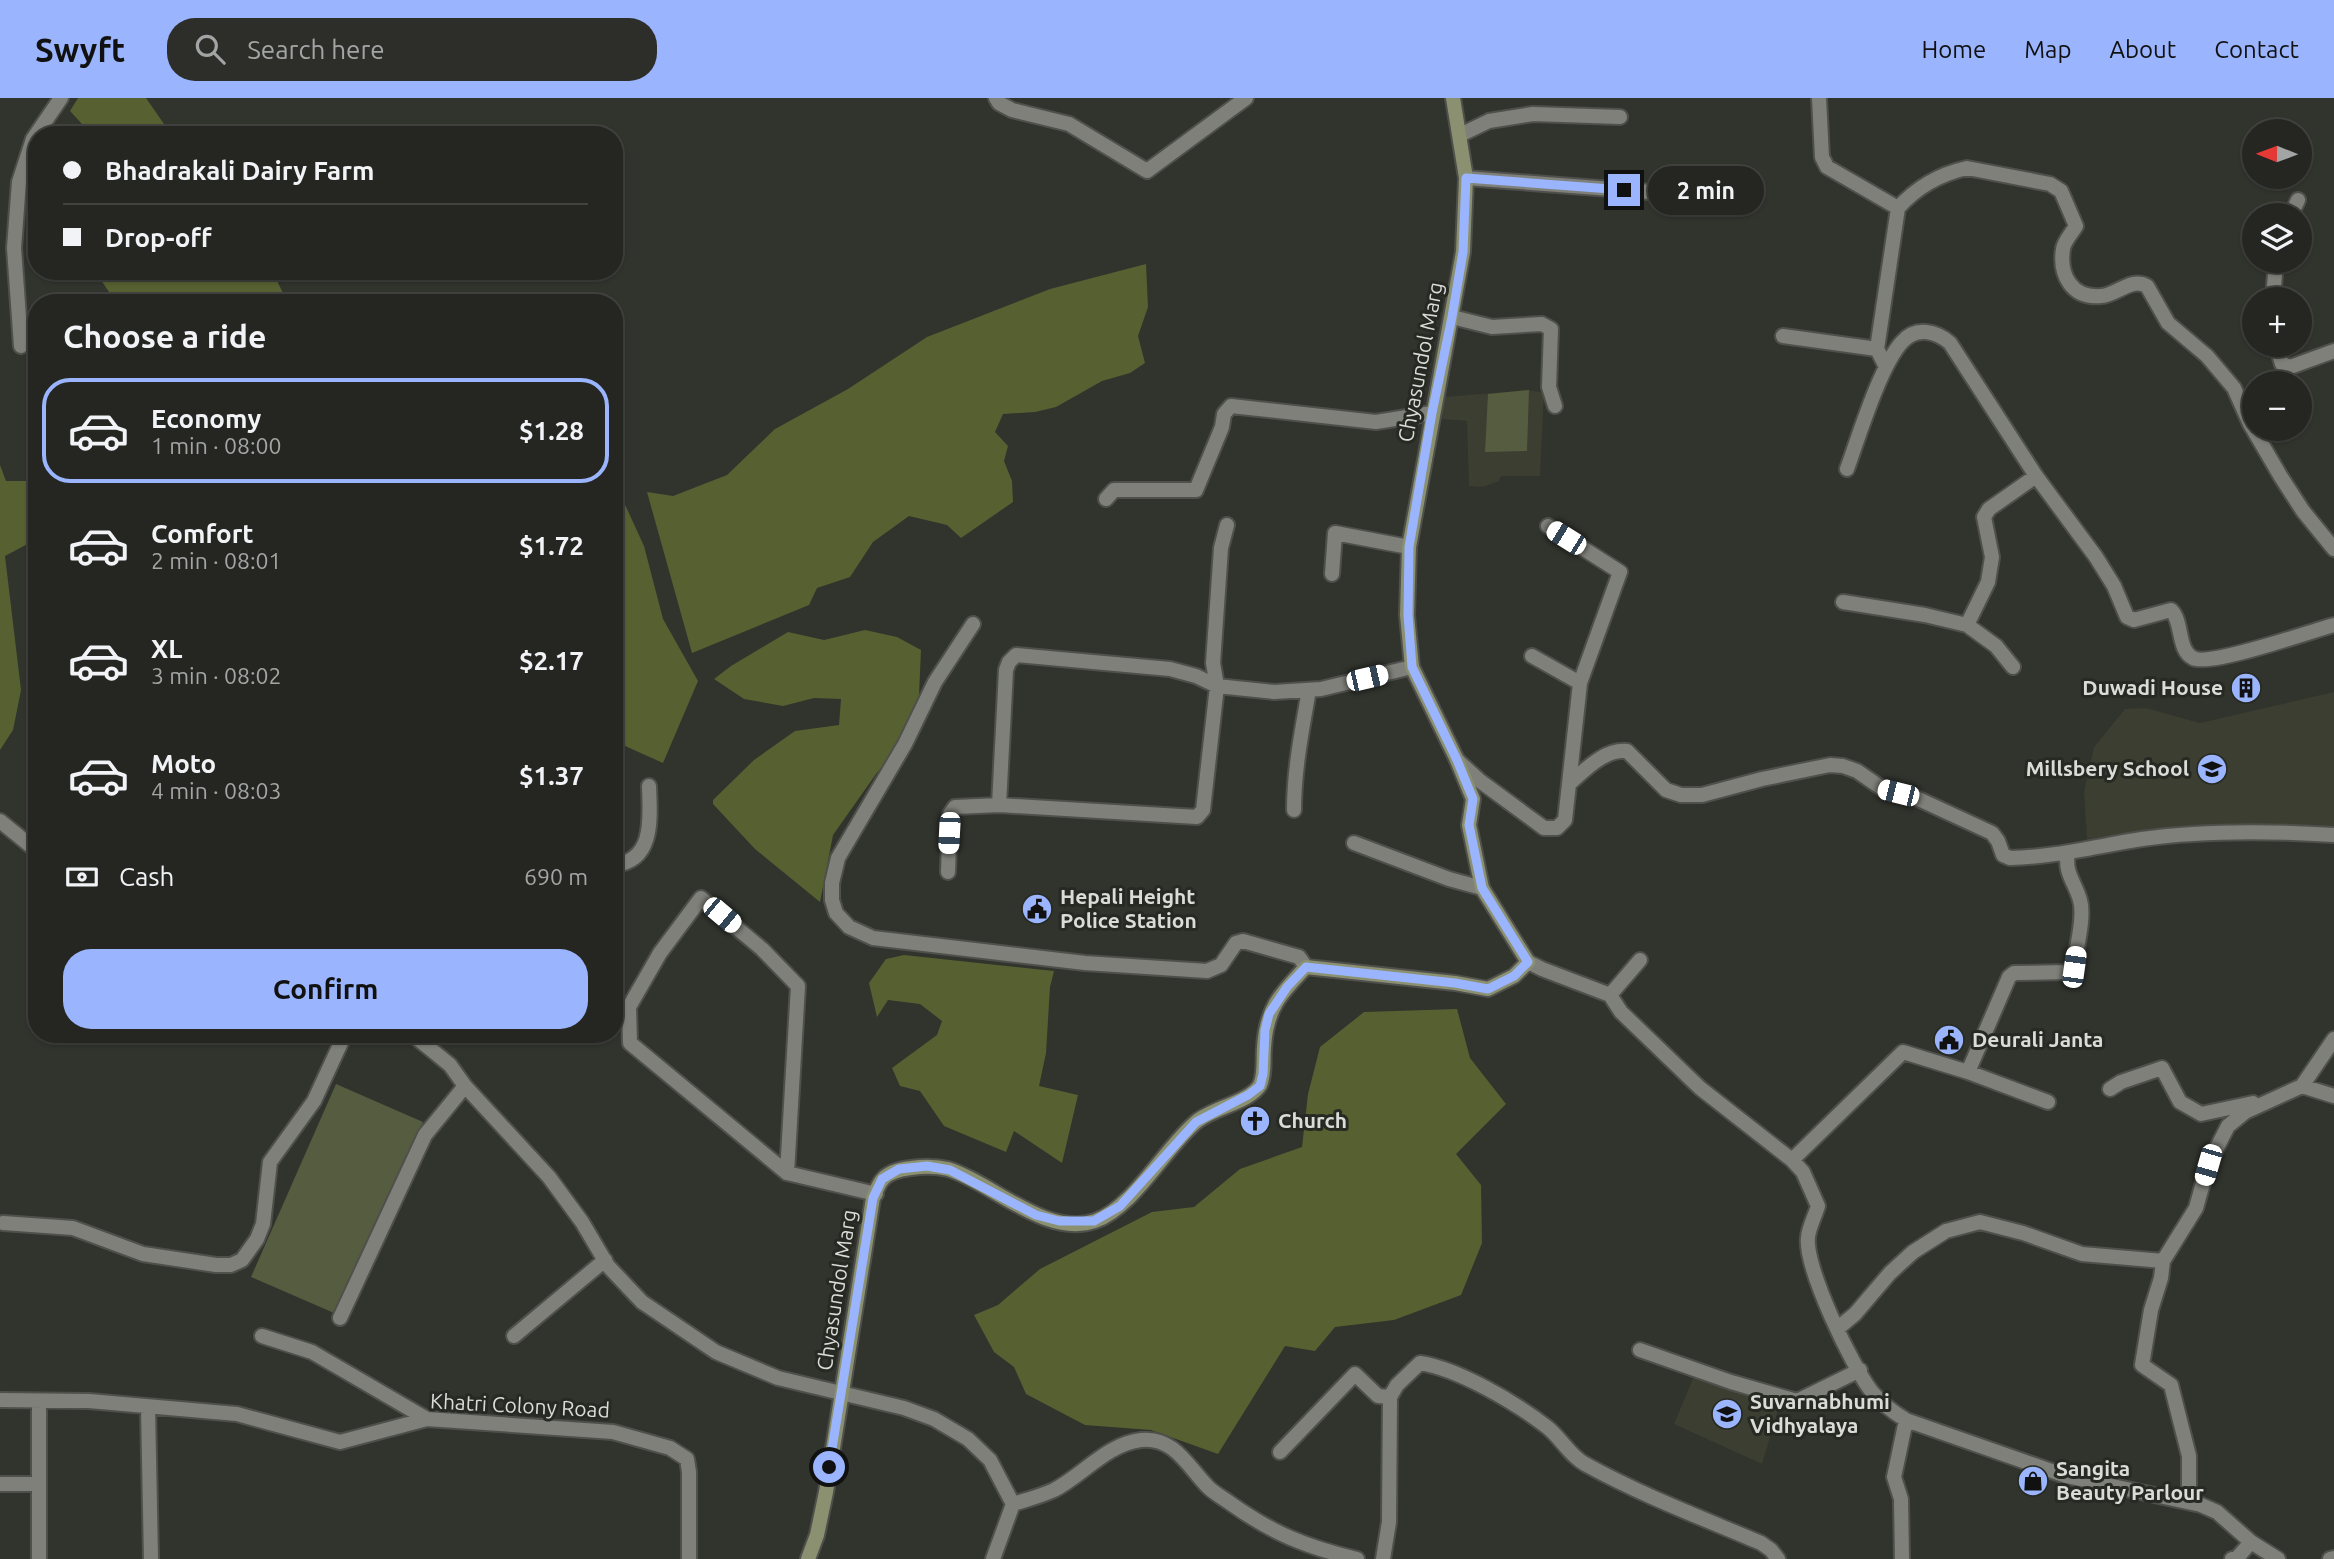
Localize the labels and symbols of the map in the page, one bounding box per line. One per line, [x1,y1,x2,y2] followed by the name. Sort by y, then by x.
[2242,119,2312,189] north arrow
[1648,166,1764,214] callout: 2 min
[1608,174,1640,206] route end
[1393,280,1447,444] street label: Chyasundol Marg
[1543,518,1590,558] car
[1345,663,1390,693] car
[2229,671,2263,705] building icon: Duwadi House
[2082,675,2223,699] place label: Duwadi House
[2195,752,2229,786] school or university icon: Millsbery School
[2026,756,2189,780] place label: Millsbery School
[1876,778,1921,808] car
[938,811,961,855] car
[1060,884,1197,932] place label: Hepali Height Police Station
[1020,892,1054,926] public building icon: Hepali Height Police Station
[700,893,745,937] car
[2061,945,2088,989] car
[1932,1023,1966,1057] public building icon: Deurali Janta
[1972,1027,2103,1051] place label: Deurali Janta
[1238,1104,1272,1138] church icon: Church
[1278,1108,1347,1132] place label: Church
[2193,1142,2224,1188] car
[811,1208,861,1372] street label: Chyasundol Marg
[430,1388,610,1422] street label: Khatri Colony Road
[1750,1389,1890,1437] place label: Suvarnabhumi Vidhyalaya
[1710,1397,1744,1431] school or university icon: Suvarnabhumi Vidhyalaya
[813,1451,845,1483] route start
[2056,1456,2204,1504] place label: Sangita Beauty Parlour
[2016,1464,2050,1498] shop icon: Sangita Beauty Parlour

